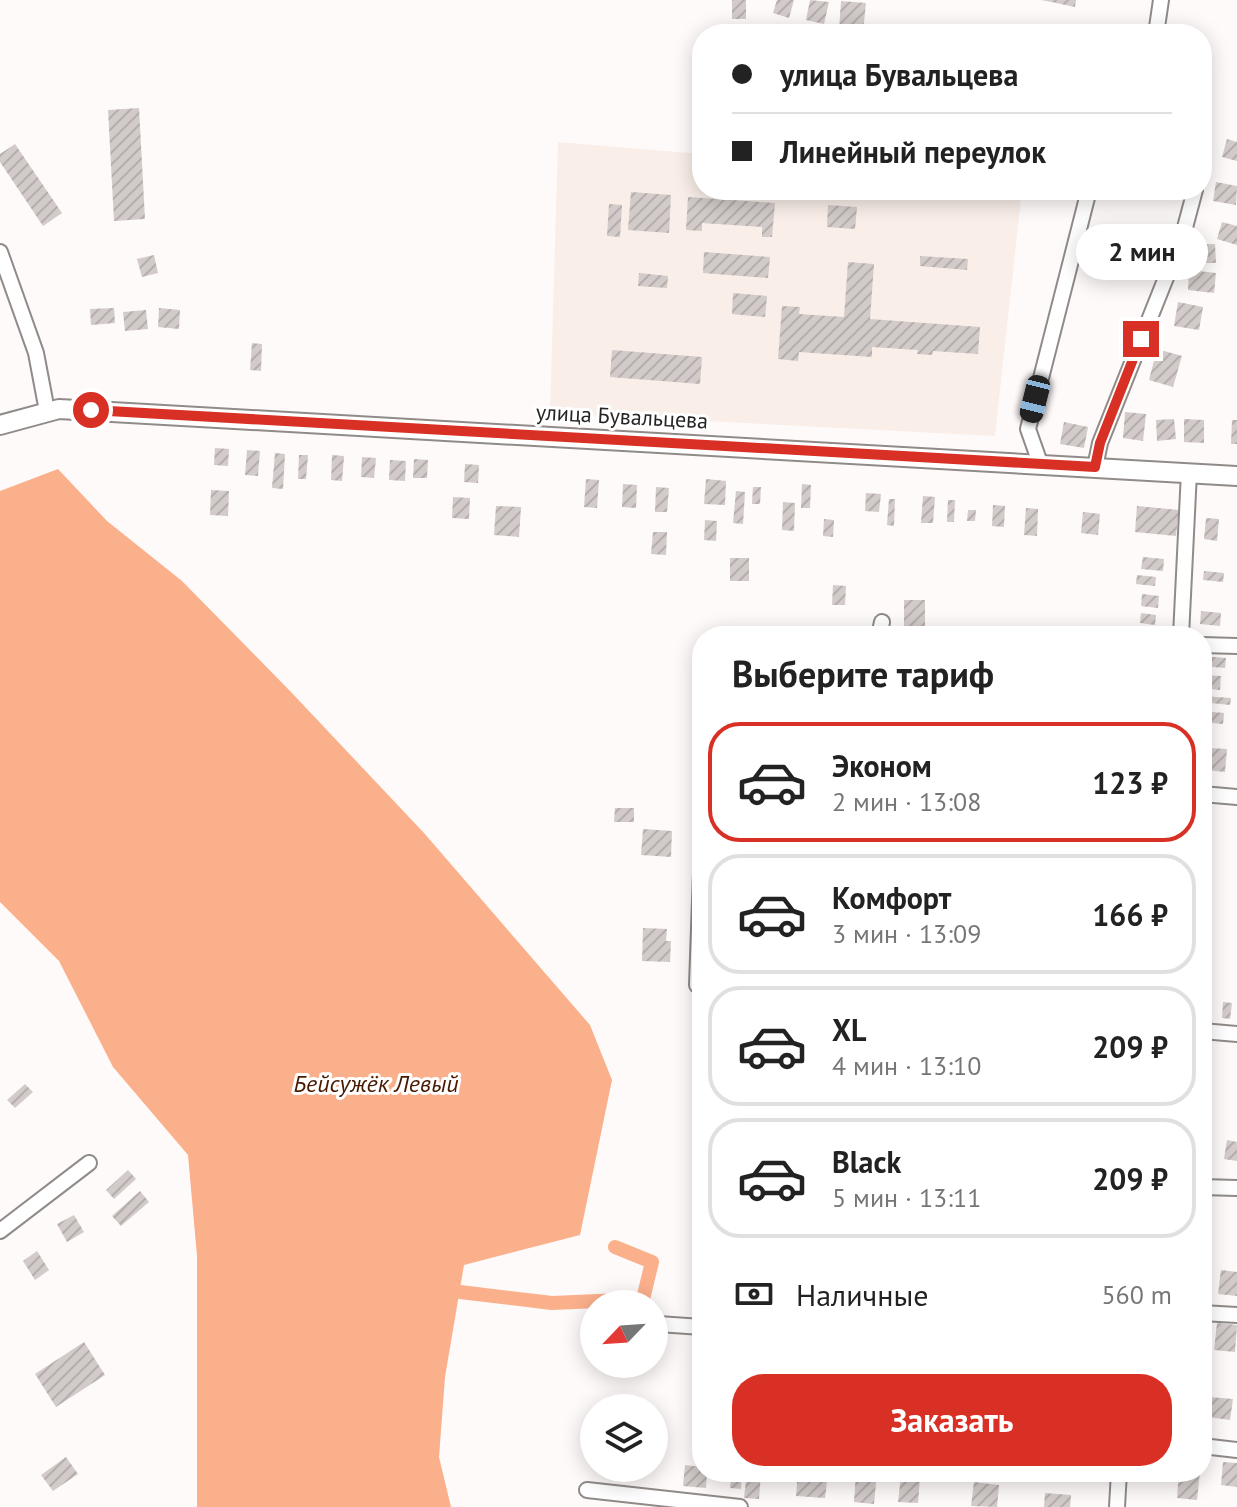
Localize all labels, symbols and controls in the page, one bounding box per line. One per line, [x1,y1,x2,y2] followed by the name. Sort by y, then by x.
[780,55,1018,94] text: улица Бувальцева
[780,132,1046,171] text: Линейный переулок
[1075,223,1207,279] callout: 2 мин
[1109,235,1175,268] text: 2 мин
[1123,321,1159,357] route end
[1018,373,1052,425] car
[73,392,109,428] route start
[535,398,709,434] street label: улица Бувальцева
[732,650,994,697] text: Выберите тариф
[736,746,808,818] icon: car
[832,746,932,785] text: Эконом
[1092,763,1168,802] text: 123 ₽
[832,785,981,818] text: 2 мин · 13:08
[736,878,808,950] icon: car
[832,878,951,917] text: Комфорт
[1092,895,1168,934] text: 166 ₽
[832,917,981,950] text: 3 мин · 13:09
[736,1010,808,1082] icon: car
[832,1010,866,1049] text: XL
[1092,1027,1168,1066] text: 209 ₽
[832,1049,981,1082] text: 4 мин · 13:10
[293,1068,459,1099] water label: Бейсужёк Левый
[736,1142,808,1214] icon: car
[832,1142,901,1181] text: Black
[1092,1159,1168,1198] text: 209 ₽
[832,1181,981,1214] text: 5 мин · 13:11
[732,1272,776,1316] icon: cash
[796,1275,928,1314] text: Наличные
[1101,1278,1172,1311] text: 560 m
[580,1290,668,1378] north arrow
[580,1290,668,1482] map controls
[732,1374,1172,1466] button: Заказать
[580,1394,668,1482] button: layers

